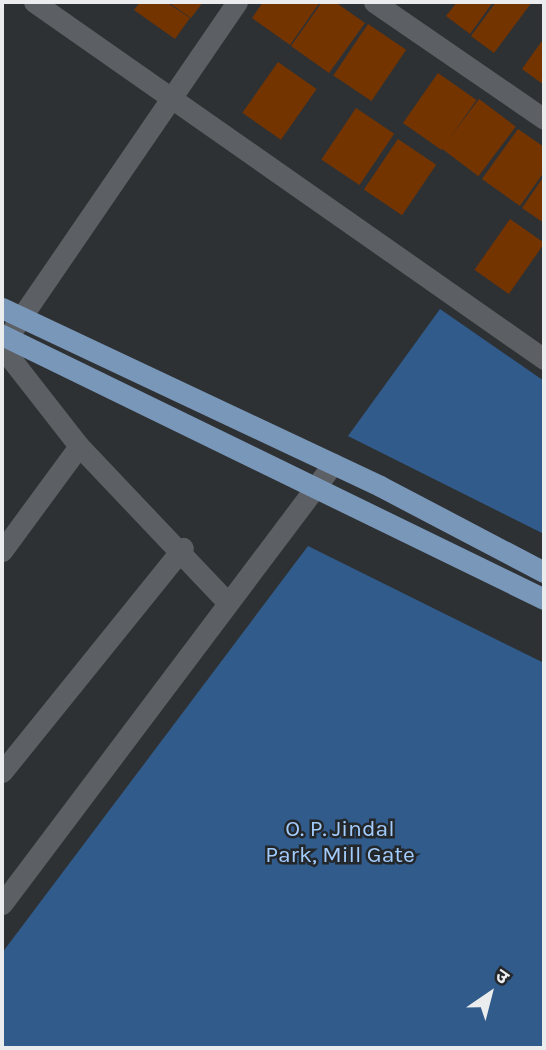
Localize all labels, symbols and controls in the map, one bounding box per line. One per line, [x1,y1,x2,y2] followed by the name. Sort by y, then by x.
[265,815,415,869] park label: O. P. Jindal Park, Mill Gate
[455,959,525,1029] north arrow
[491,965,513,989] text: उ

